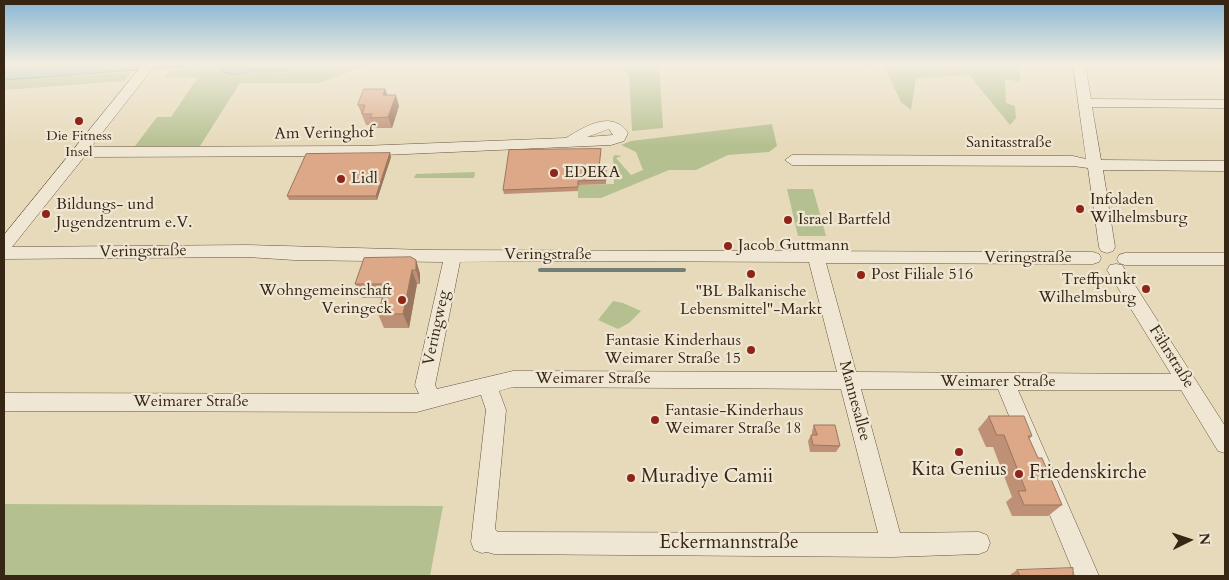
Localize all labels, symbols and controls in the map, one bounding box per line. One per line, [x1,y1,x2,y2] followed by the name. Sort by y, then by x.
[73,115,85,127] marker: Die Fitness Insel
[274,124,374,144] street label: Am Veringhof
[46,129,112,162] place label: Die Fitness Insel
[966,133,1052,153] street label: Sanitasstraße
[564,163,620,183] place label: EDEKA
[548,167,560,179] marker: EDEKA
[351,169,378,189] place label: Lidl
[335,173,347,185] marker: Lidl
[1090,190,1187,228] place label: Infoladen Wilhelmsburg
[56,195,192,233] place label: Bildungs- und Jugendzentrum e.V.
[1074,203,1086,215] marker: Infoladen Wilhelmsburg
[40,208,52,220] marker: Bildungs- und Jugendzentrum e.V.
[798,210,891,230] place label: Israel Bartfeld
[782,214,794,226] marker: Israel Bartfeld
[738,236,849,256] place label: Jacob Guttmann
[722,240,734,252] marker: Jacob Guttmann
[99,242,187,262] street label: Veringstraße
[504,245,592,265] street label: Veringstraße
[984,248,1072,268] street label: Veringstraße
[871,265,973,285] place label: Post Filiale 516
[745,268,757,280] marker: "BL Balkanische Lebensmittel"-Markt
[855,269,867,281] marker: Post Filiale 516
[1039,270,1136,308] place label: Treffpunkt Wilhelmsburg
[259,281,392,319] place label: Wohngemeinschaft Veringeck
[680,282,822,320] place label: "BL Balkanische Lebensmittel"-Markt
[1140,283,1152,295] marker: Treffpunkt Wilhelmsburg
[420,289,454,367] street label: Veringweg
[396,294,408,306] marker: Wohngemeinschaft Veringeck
[1144,322,1198,392] street label: Fährstraße
[605,331,741,369] place label: Fantasie Kinderhaus Weimarer Straße 15
[745,344,757,356] marker: Fantasie Kinderhaus Weimarer Straße 15
[834,359,874,443] street label: Mannesallee
[535,369,651,389] street label: Weimarer Straße
[940,372,1056,392] street label: Weimarer Straße
[133,392,249,412] street label: Weimarer Straße
[665,401,803,439] place label: Fantasie-Kinderhaus Weimarer Straße 18
[649,414,661,426] marker: Fantasie-Kinderhaus Weimarer Straße 18
[953,446,965,458] marker: Kita Genius
[911,460,1007,482] place label: Kita Genius
[1029,463,1147,485] place label: Friedenskirche
[641,467,773,489] place label: Muradiye Camii
[1013,468,1025,480] marker: Friedenskirche
[625,472,637,484] marker: Muradiye Camii
[1164,515,1214,565] north arrow
[1195,532,1214,546] text: N
[659,533,799,555] street label: Eckermannstraße

